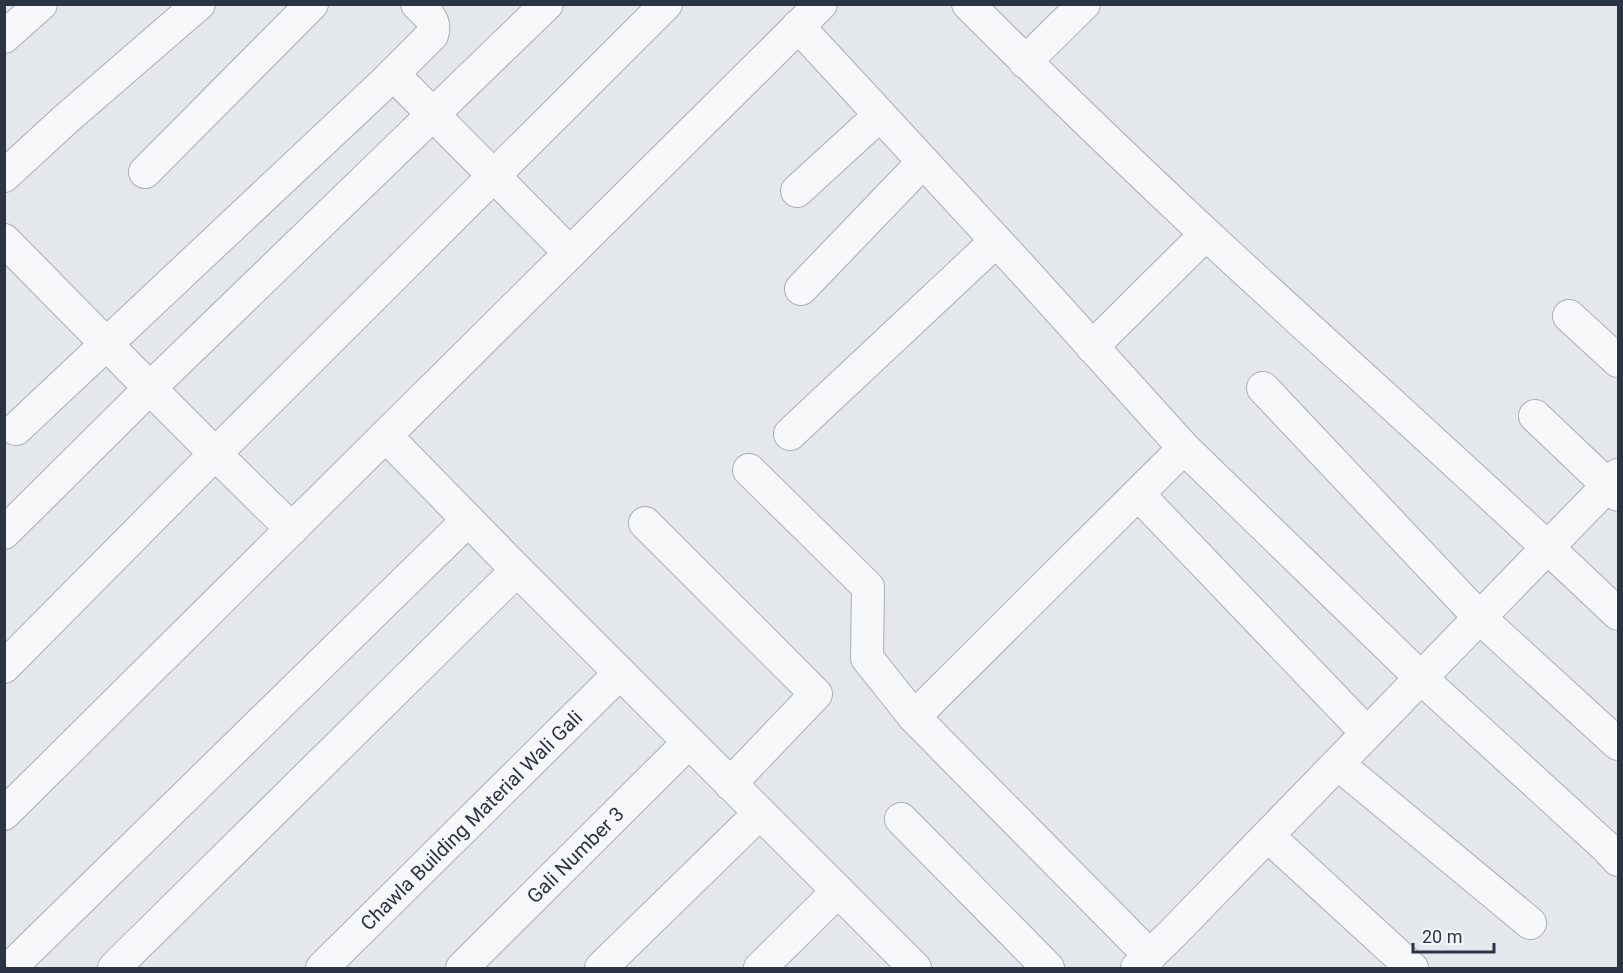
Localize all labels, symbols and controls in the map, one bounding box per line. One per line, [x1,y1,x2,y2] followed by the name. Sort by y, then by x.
[355,705,587,935] street label: Chawla Building Material Wali Gali
[522,802,629,908] street label: Gali Number 3
[1413,916,1494,954] scale bar
[1422,926,1462,947] text: 20 m

